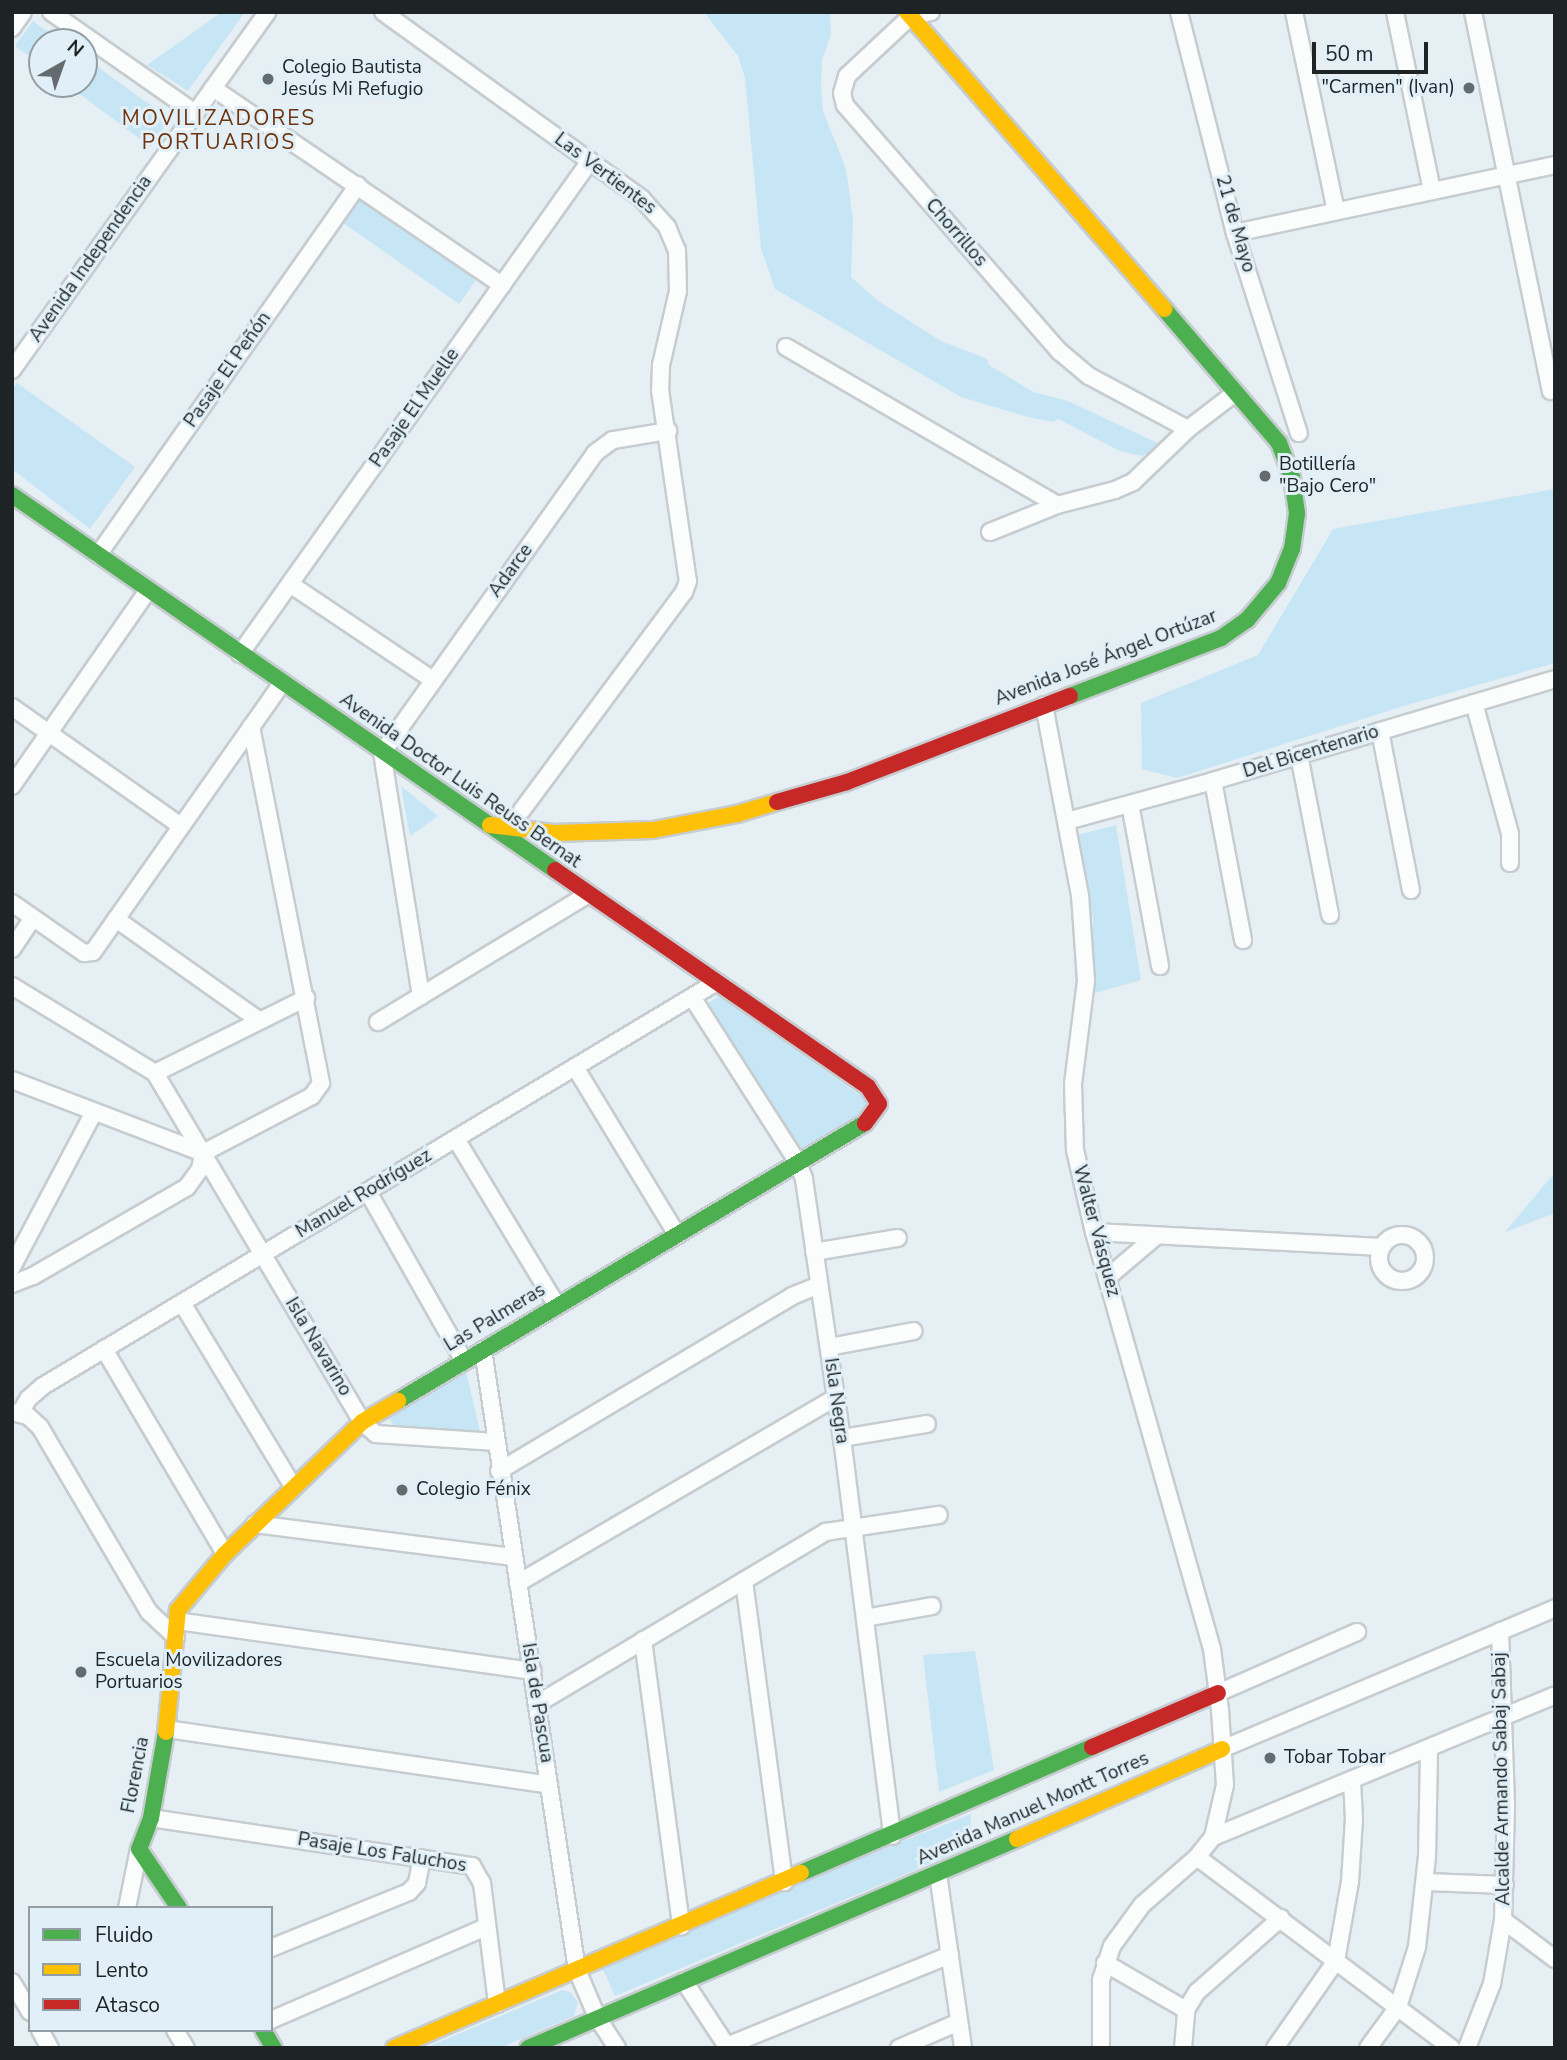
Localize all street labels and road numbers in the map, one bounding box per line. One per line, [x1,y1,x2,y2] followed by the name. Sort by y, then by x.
[550,128,660,220] street label: Las Vertientes
[25,171,157,347] street label: Avenida Independencia
[1210,173,1260,275] street label: 21 de Mayo
[920,194,992,272] street label: Chorrillos
[180,308,276,432] street label: Pasaje El Peñón
[365,344,465,472] street label: Pasaje El Muelle
[484,540,538,602] street label: Adarce
[992,605,1220,711] street label: Avenida José Ángel Ortúzar
[335,689,585,873] street label: Avenida Doctor Luis Reuss Bernat
[1240,721,1382,783] street label: Del Bicentenario
[292,1144,436,1244] street label: Manuel Rodríguez
[1067,1163,1125,1299] street label: Walter Vásquez
[440,1279,550,1357] street label: Las Palmeras
[280,1294,356,1400] street label: Isla Navarino
[819,1357,853,1445] street label: Isla Negra
[516,1641,558,1765] street label: Isla de Pascua
[1488,1652,1516,1906] street label: Alcalde Armando Sabaj Sabaj
[117,1735,155,1815] street label: Florencia
[913,1747,1153,1871] street label: Avenida Manuel Montt Torres
[296,1828,468,1878] street label: Pasaje Los Faluchos

